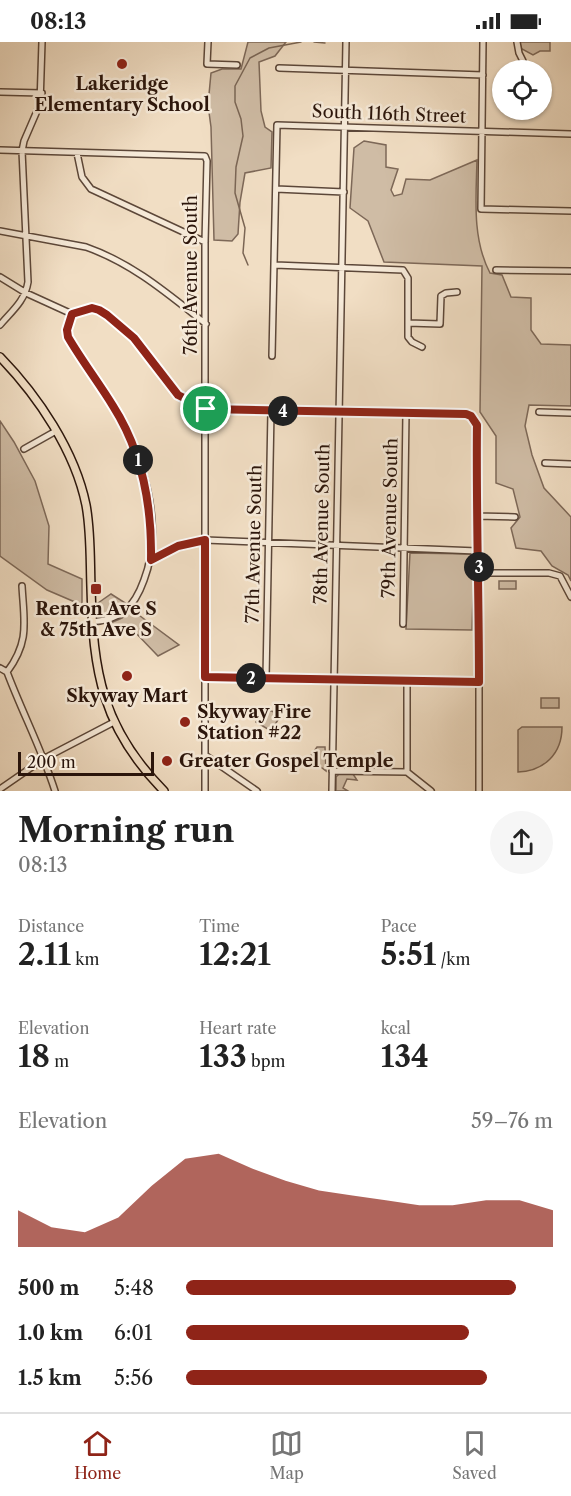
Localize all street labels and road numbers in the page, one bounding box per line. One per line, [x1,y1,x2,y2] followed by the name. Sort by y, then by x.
[311,100,467,128] street label: South 116th Street
[180,195,202,355] street label: 76th Avenue South
[378,438,402,598] street label: 79th Avenue South
[310,444,334,604] street label: 78th Avenue South
[242,464,266,624] street label: 77th Avenue South

